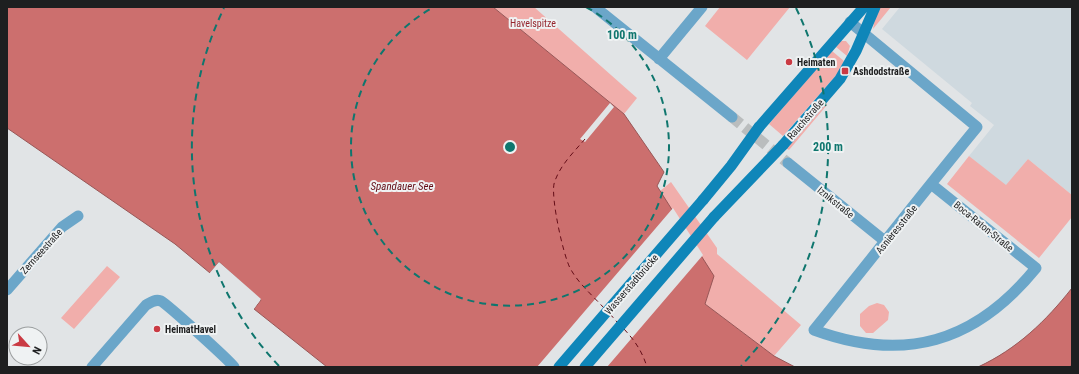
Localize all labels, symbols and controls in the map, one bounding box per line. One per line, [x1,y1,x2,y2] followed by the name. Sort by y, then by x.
[510,18,556,29] park label: Havelspitze
[607,28,637,42] text: 100 m
[784,57,794,67] marker: Heimaten
[797,57,835,68] place label: Heimaten
[840,66,850,76] marker: Ashdodstraße
[853,66,909,77] place label: Ashdodstraße
[785,97,826,142] street label: Rauchstraße
[503,140,517,154] centre of rings
[813,140,843,154] text: 200 m
[371,180,433,193] water label: Spandauer See
[815,184,856,221] street label: Iznikstraße
[952,199,1016,254] street label: Boca-Raton-Straße
[873,203,920,256] street label: Asnièresstraße
[18,226,65,276] street label: Zernseestraße
[602,252,661,317] street label: Wasserstadtbrücke
[152,324,162,334] marker: HeimatHavel
[165,324,216,335] place label: HeimatHavel
[8,326,48,366] north arrow
[29,344,44,356] text: N

